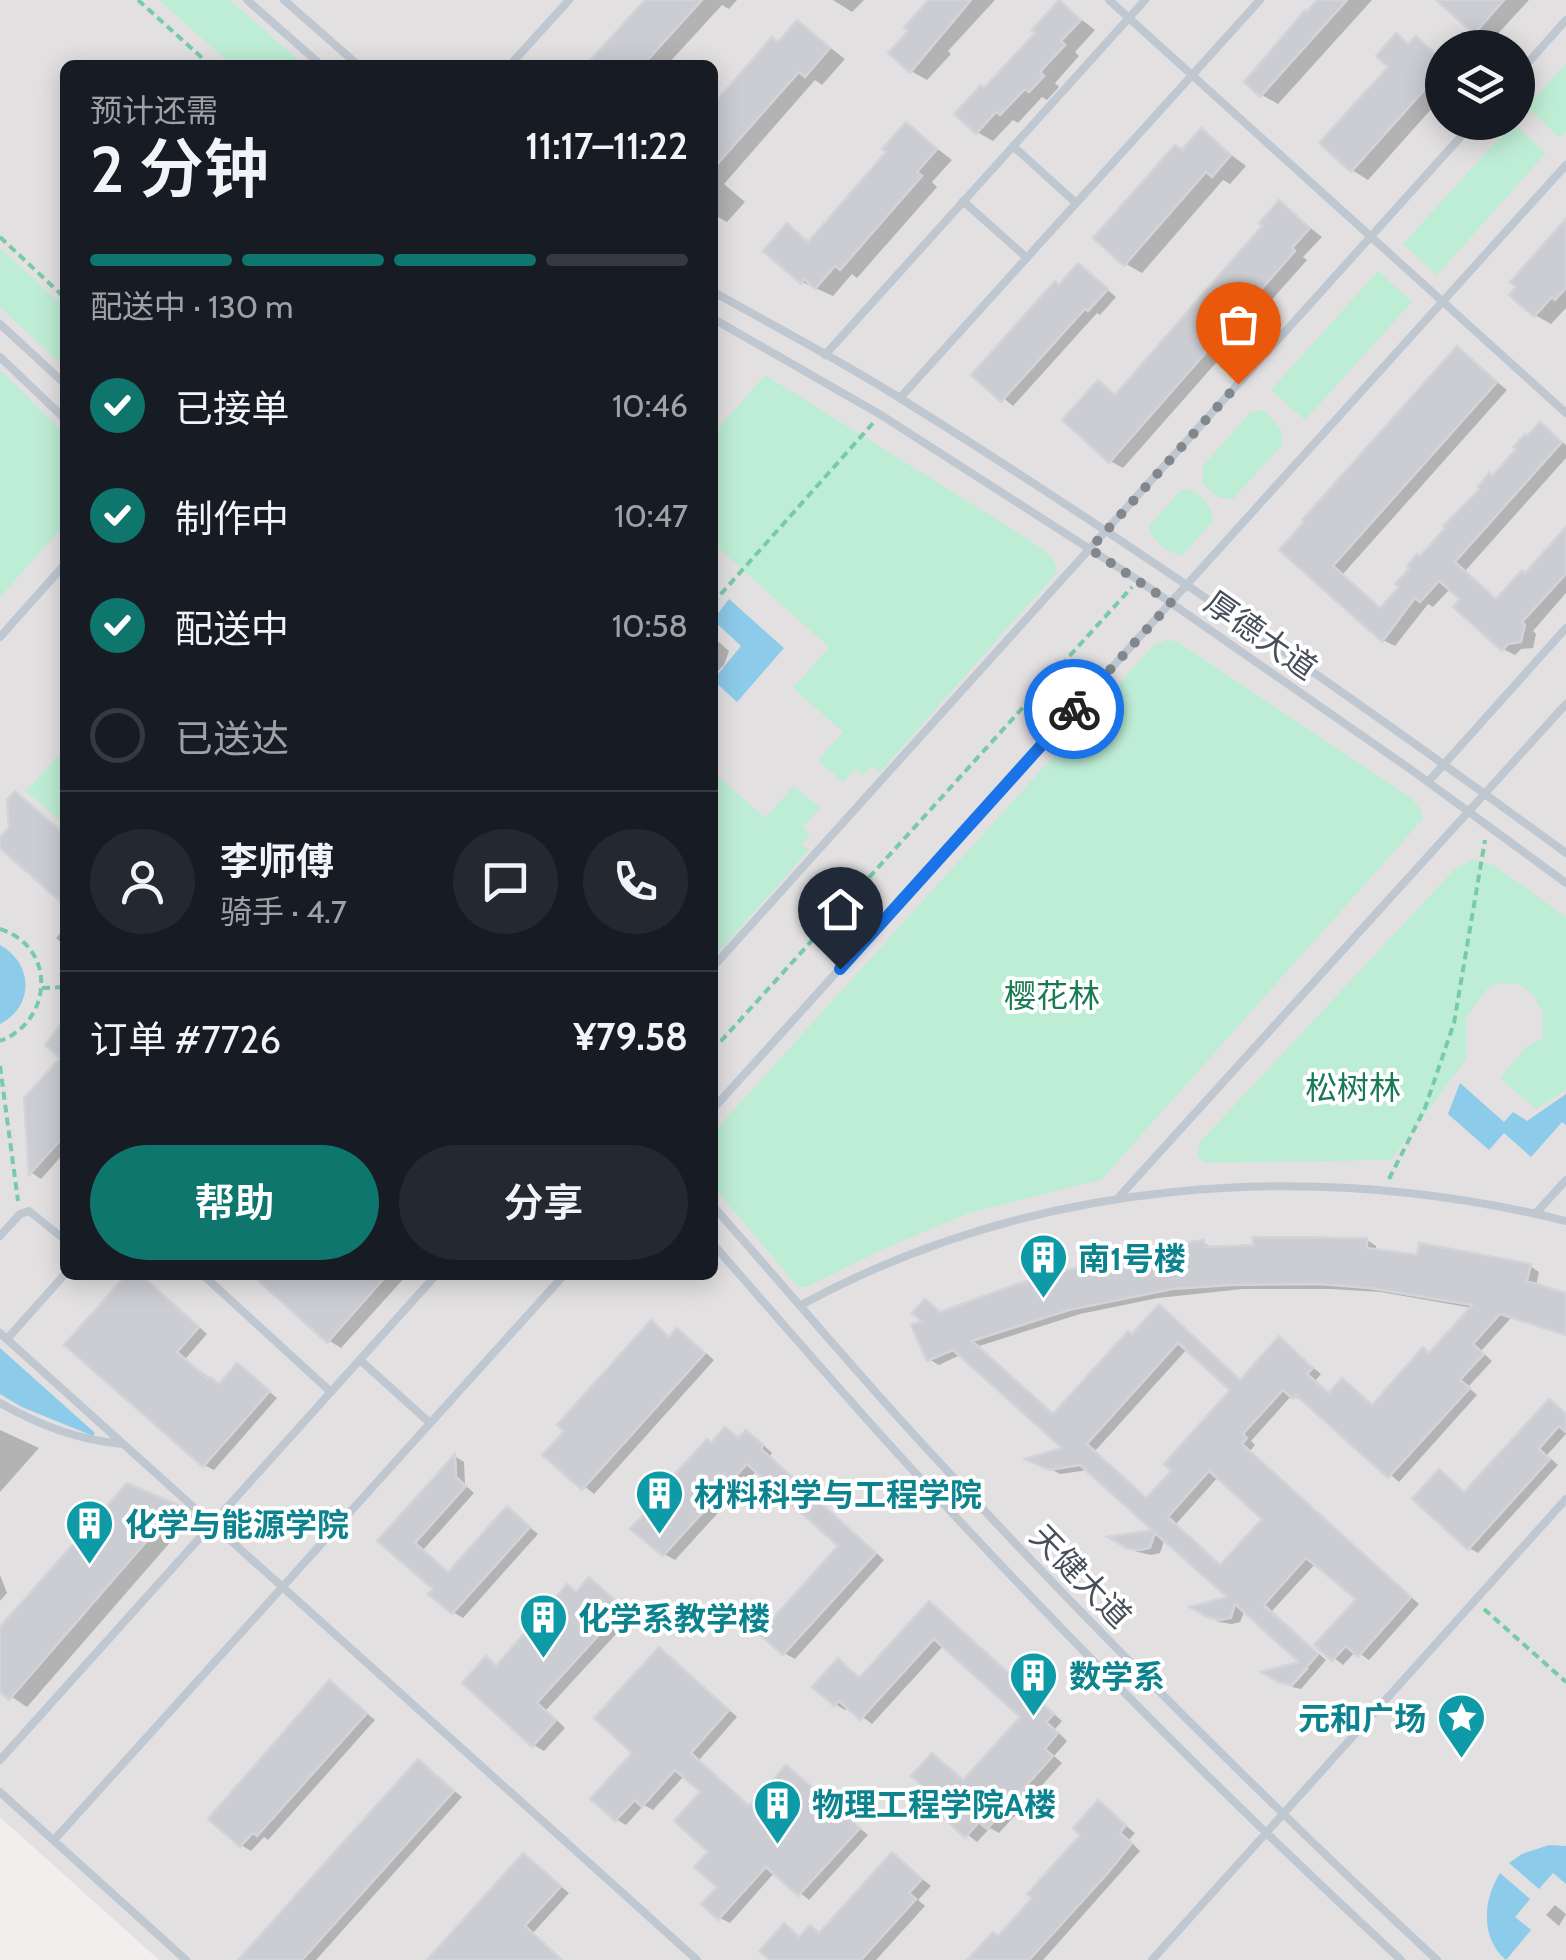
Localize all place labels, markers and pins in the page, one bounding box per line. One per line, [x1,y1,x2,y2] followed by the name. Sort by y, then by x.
[1196,282,1281,385] pin
[798,867,883,970] pin
[1017,1232,1069,1300] building icon: 南1号楼
[1078,1239,1186,1278] place label: 南1号楼
[633,1468,685,1536] building icon: 材料科学与工程学院
[694,1475,982,1514] place label: 材料科学与工程学院
[64,1498,116,1566] building icon: 化学与能源学院
[125,1505,349,1544] place label: 化学与能源学院
[517,1592,569,1660] building icon: 化学系教学楼
[578,1599,770,1638] place label: 化学系教学楼
[1008,1650,1060,1718] building icon: 数学系
[1069,1657,1165,1696] place label: 数学系
[1435,1692,1487,1760] place icon: 元和广场
[1298,1699,1426,1738] place label: 元和广场
[751,1778,803,1846] building icon: 物理工程学院A楼
[812,1785,1056,1824] place label: 物理工程学院A楼

